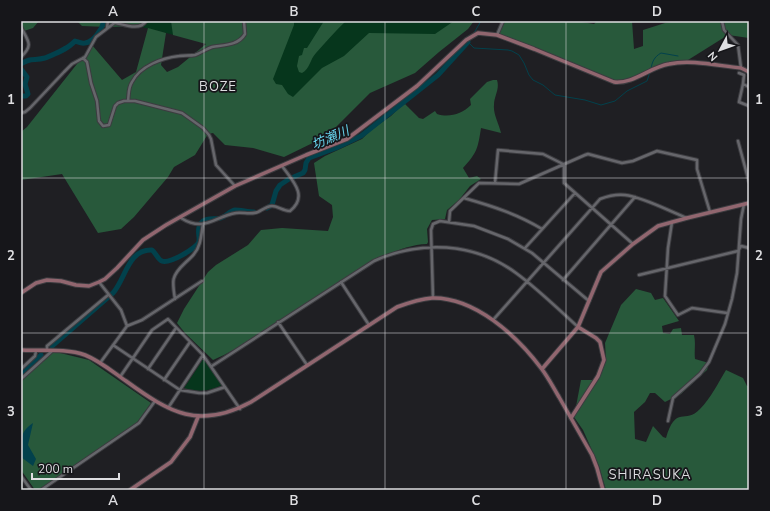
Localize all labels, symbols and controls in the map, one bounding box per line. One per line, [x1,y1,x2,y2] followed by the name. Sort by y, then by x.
[108,3,118,21] text: A
[290,3,299,21] text: B
[472,3,481,21] text: C
[652,3,662,21] text: D
[700,30,740,70] north arrow
[704,48,721,64] text: N
[199,78,237,96] district label: BOZE
[7,91,15,109] text: 1
[755,91,763,109] text: 1
[309,121,354,154] water label: 坊瀬川
[7,247,15,265] text: 2
[755,247,763,265] text: 2
[7,403,15,421] text: 3
[755,403,763,421] text: 3
[32,455,119,481] scale bar
[38,461,73,477] text: 200 m
[609,466,691,484] district label: SHIRASUKA
[108,492,118,510] text: A
[290,492,299,510] text: B
[472,492,481,510] text: C
[652,492,662,510] text: D

